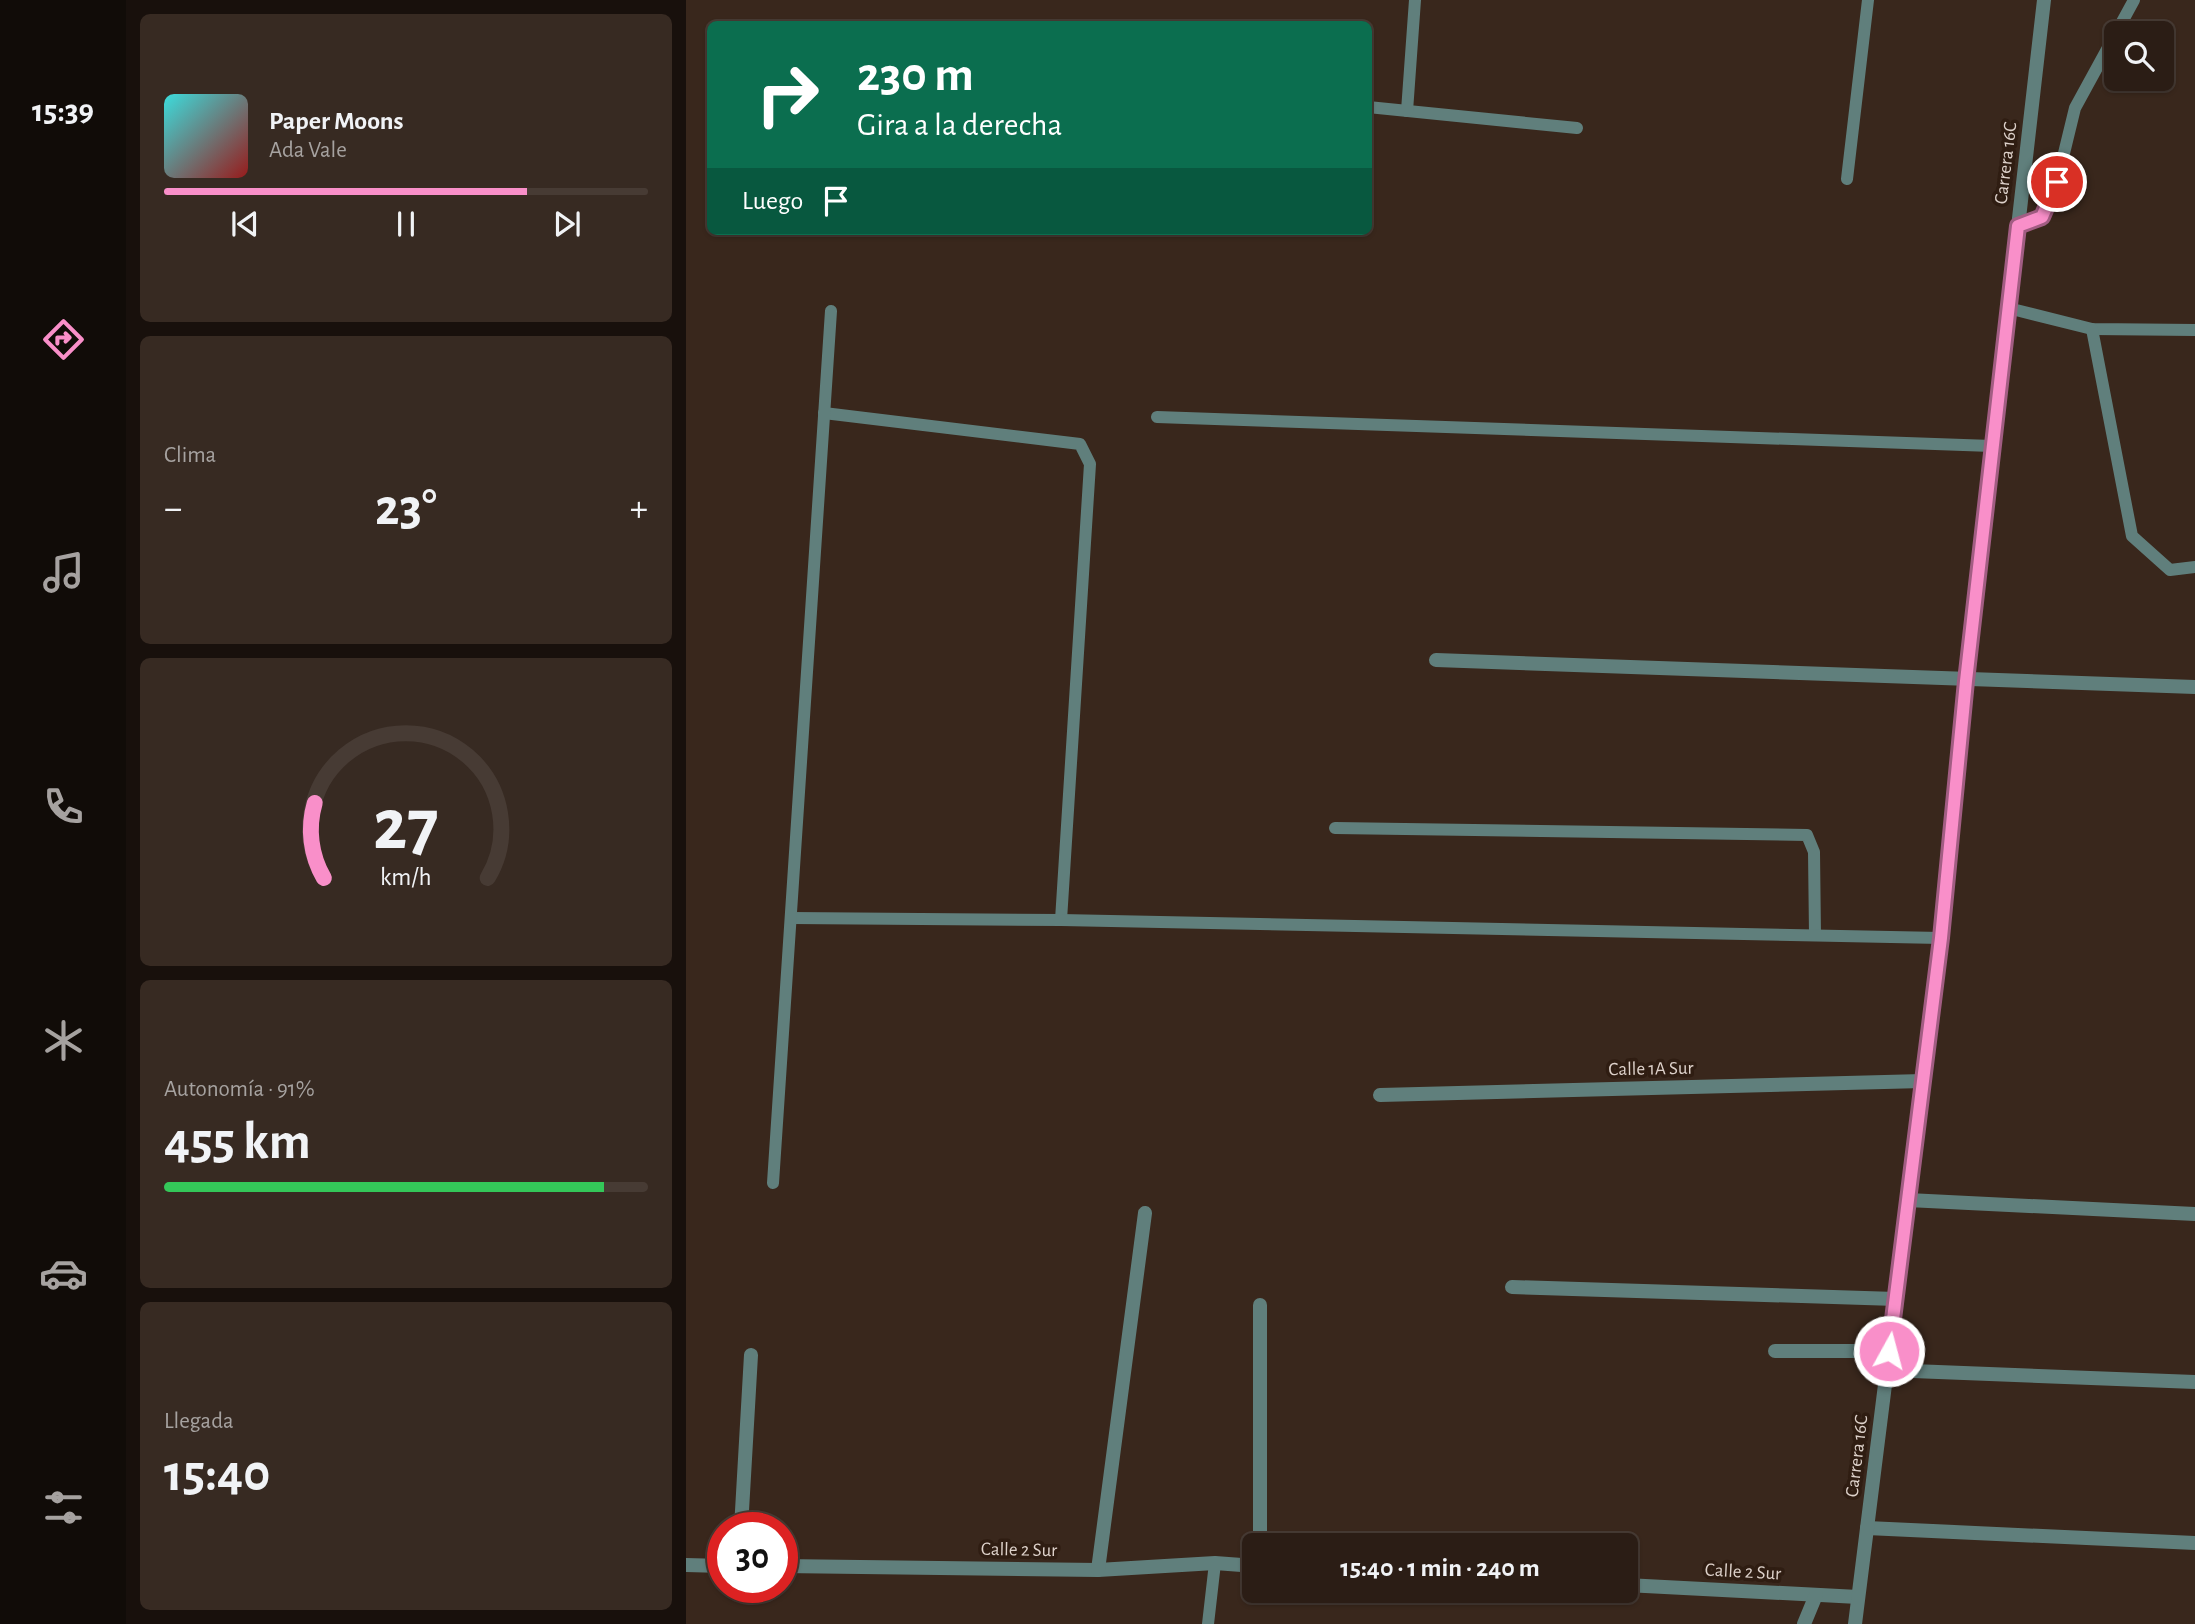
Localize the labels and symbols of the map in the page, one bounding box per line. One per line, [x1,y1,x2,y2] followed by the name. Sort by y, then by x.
[1992,121,2020,205] street label: Carrera 16C
[2027,152,2087,212] pin
[1608,1059,1694,1079] street label: Calle 1A Sur
[1852,1314,1926,1388] position arrow
[1843,1414,1871,1498] street label: Carrera 16C
[707,1512,798,1603] speed limit sign: 30
[981,1540,1057,1560] street label: Calle 2 Sur
[1704,1561,1782,1583] street label: Calle 2 Sur

